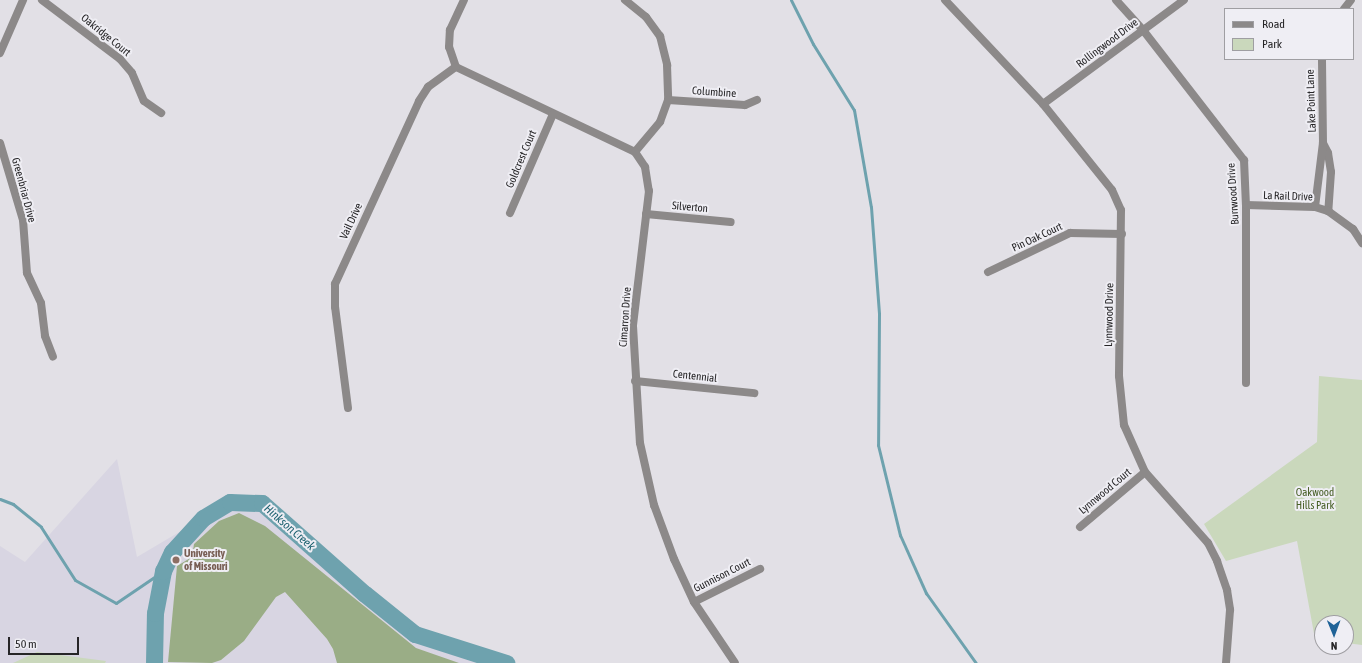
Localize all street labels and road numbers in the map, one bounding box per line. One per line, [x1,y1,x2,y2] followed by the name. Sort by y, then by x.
[78,11,134,59] street label: Oakridge Court
[1073,15,1141,71] street label: Rollingwood Drive
[1303,69,1319,133] street label: Lake Point Lane
[691,84,737,100] street label: Columbine
[503,128,539,190] street label: Goldcrest Court
[9,156,39,224] street label: Greenbriar Drive
[1224,163,1242,225] street label: Burrwood Drive
[1263,189,1313,203] street label: La Rail Drive
[671,199,709,215] street label: Silverton
[337,201,365,241] street label: Vail Drive
[1010,220,1064,254] street label: Pin Oak Court
[1102,283,1116,347] street label: Lynnwood Drive
[616,286,634,348] street label: Cimarron Drive
[672,367,718,385] street label: Centennial
[1076,465,1134,517] street label: Lynnwood Court
[691,555,753,595] street label: Gunnison Court

